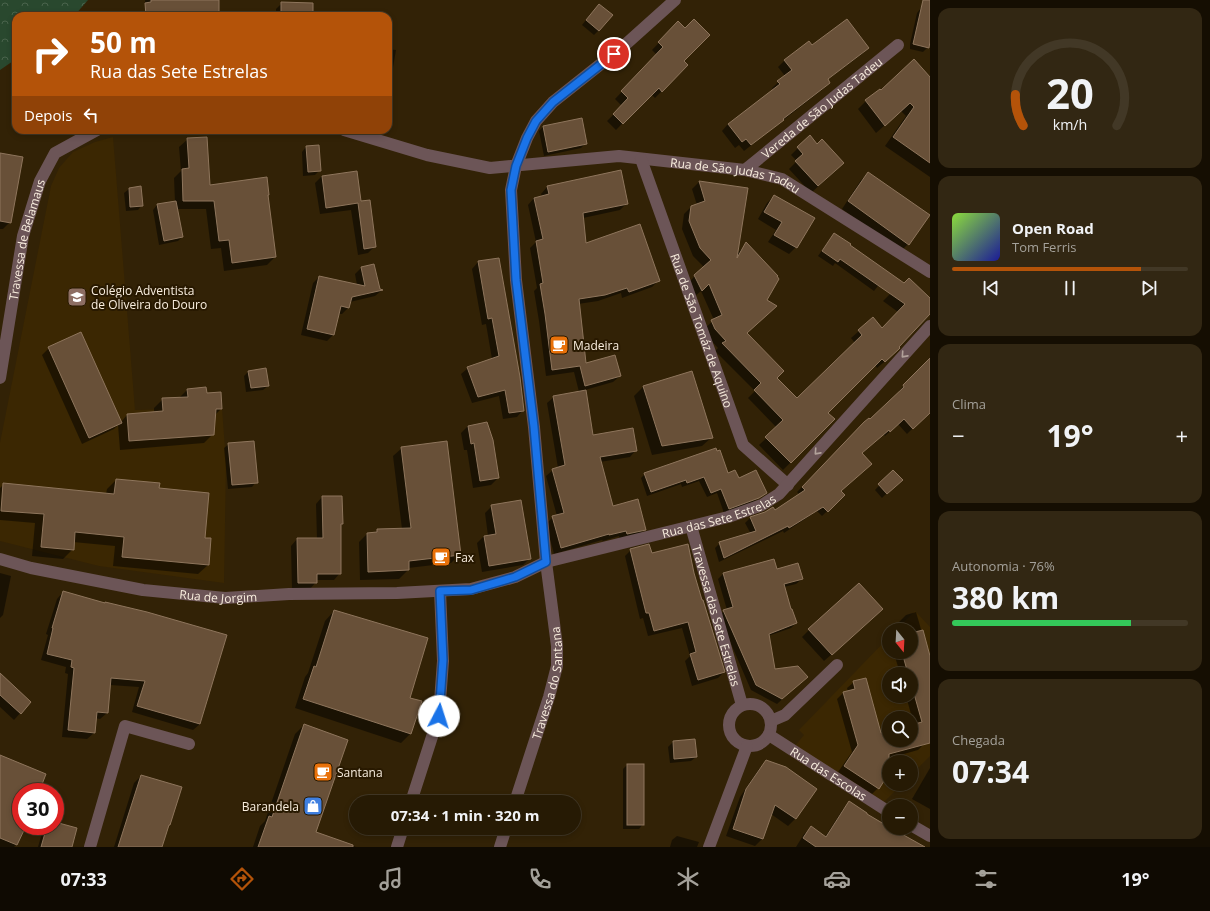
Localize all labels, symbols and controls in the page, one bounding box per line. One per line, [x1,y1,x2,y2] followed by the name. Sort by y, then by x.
[90,23,157,61] text: 50 m
[24,28,76,80] icon: right
[597,37,631,71] pin
[603,43,625,65] icon: arrive
[758,53,886,162] street label: Vereda de São Judas Tadeu
[90,59,268,83] text: Rua das Sete Estrelas
[1046,65,1094,121] text: 20
[80,104,102,126] icon: left
[24,105,72,125] text: Depois
[1053,114,1087,133] text: km/h
[669,153,804,197] street label: Rua de São Judas Tadeu
[4,176,49,302] street label: Travessa de Belamaus
[1012,218,1094,238] text: Open Road
[1012,238,1077,256] text: Tom Ferris
[667,251,737,410] street label: Rua de São Tomáz de Aquino
[980,277,1002,299] icon: previous
[1059,277,1081,299] icon: pause
[1138,277,1160,299] icon: next
[91,282,207,313] place label: Colégio Adventista de Oliveira do Douro
[66,286,88,308] school or university icon: Colégio Adventista de Oliveira do Douro
[548,334,570,356] cafe icon: Madeira
[573,337,619,354] place label: Madeira
[901,350,909,358] one-way arrow
[952,395,986,413] text: Clima
[1046,415,1094,456] text: 19°
[952,420,965,450] text: −
[1175,420,1188,450] text: +
[815,447,822,455] one-way arrow
[660,490,779,542] street label: Rua das Sete Estrelas
[688,543,745,688] street label: Travessa das Sete Estrelas
[430,546,452,568] cafe icon: Fax
[455,549,475,566] place label: Fax
[952,557,1055,575] text: Autonomia · 76%
[952,577,1059,618] text: 380 km
[179,585,258,607] street label: Rua de Jorgim
[882,623,918,659] north arrow
[882,623,918,835] map controls
[527,626,566,742] street label: Travessa do Santana
[882,667,918,703] button: sound
[418,695,460,737] position arrow
[882,711,918,747] button: search
[952,731,1005,749] text: Chegada
[787,742,871,804] street label: Rua das Escolas
[952,751,1029,792] text: 07:34
[882,755,918,791] button: +
[312,761,334,783] cafe icon: Santana
[337,764,383,781] place label: Santana
[12,783,64,835] speed limit sign: 30
[302,795,324,817] shop icon: Barandela
[242,798,299,815] place label: Barandela
[882,799,918,835] button: −
[391,805,539,825] text: 07:34 · 1 min · 320 m
[228,865,256,893] icon: directions
[377,865,405,893] icon: music
[526,865,554,893] icon: phone
[674,865,702,893] icon: climate
[823,865,851,893] icon: car
[972,865,1000,893] icon: filters
[60,867,107,891] text: 07:33
[1121,867,1150,891] text: 19°

